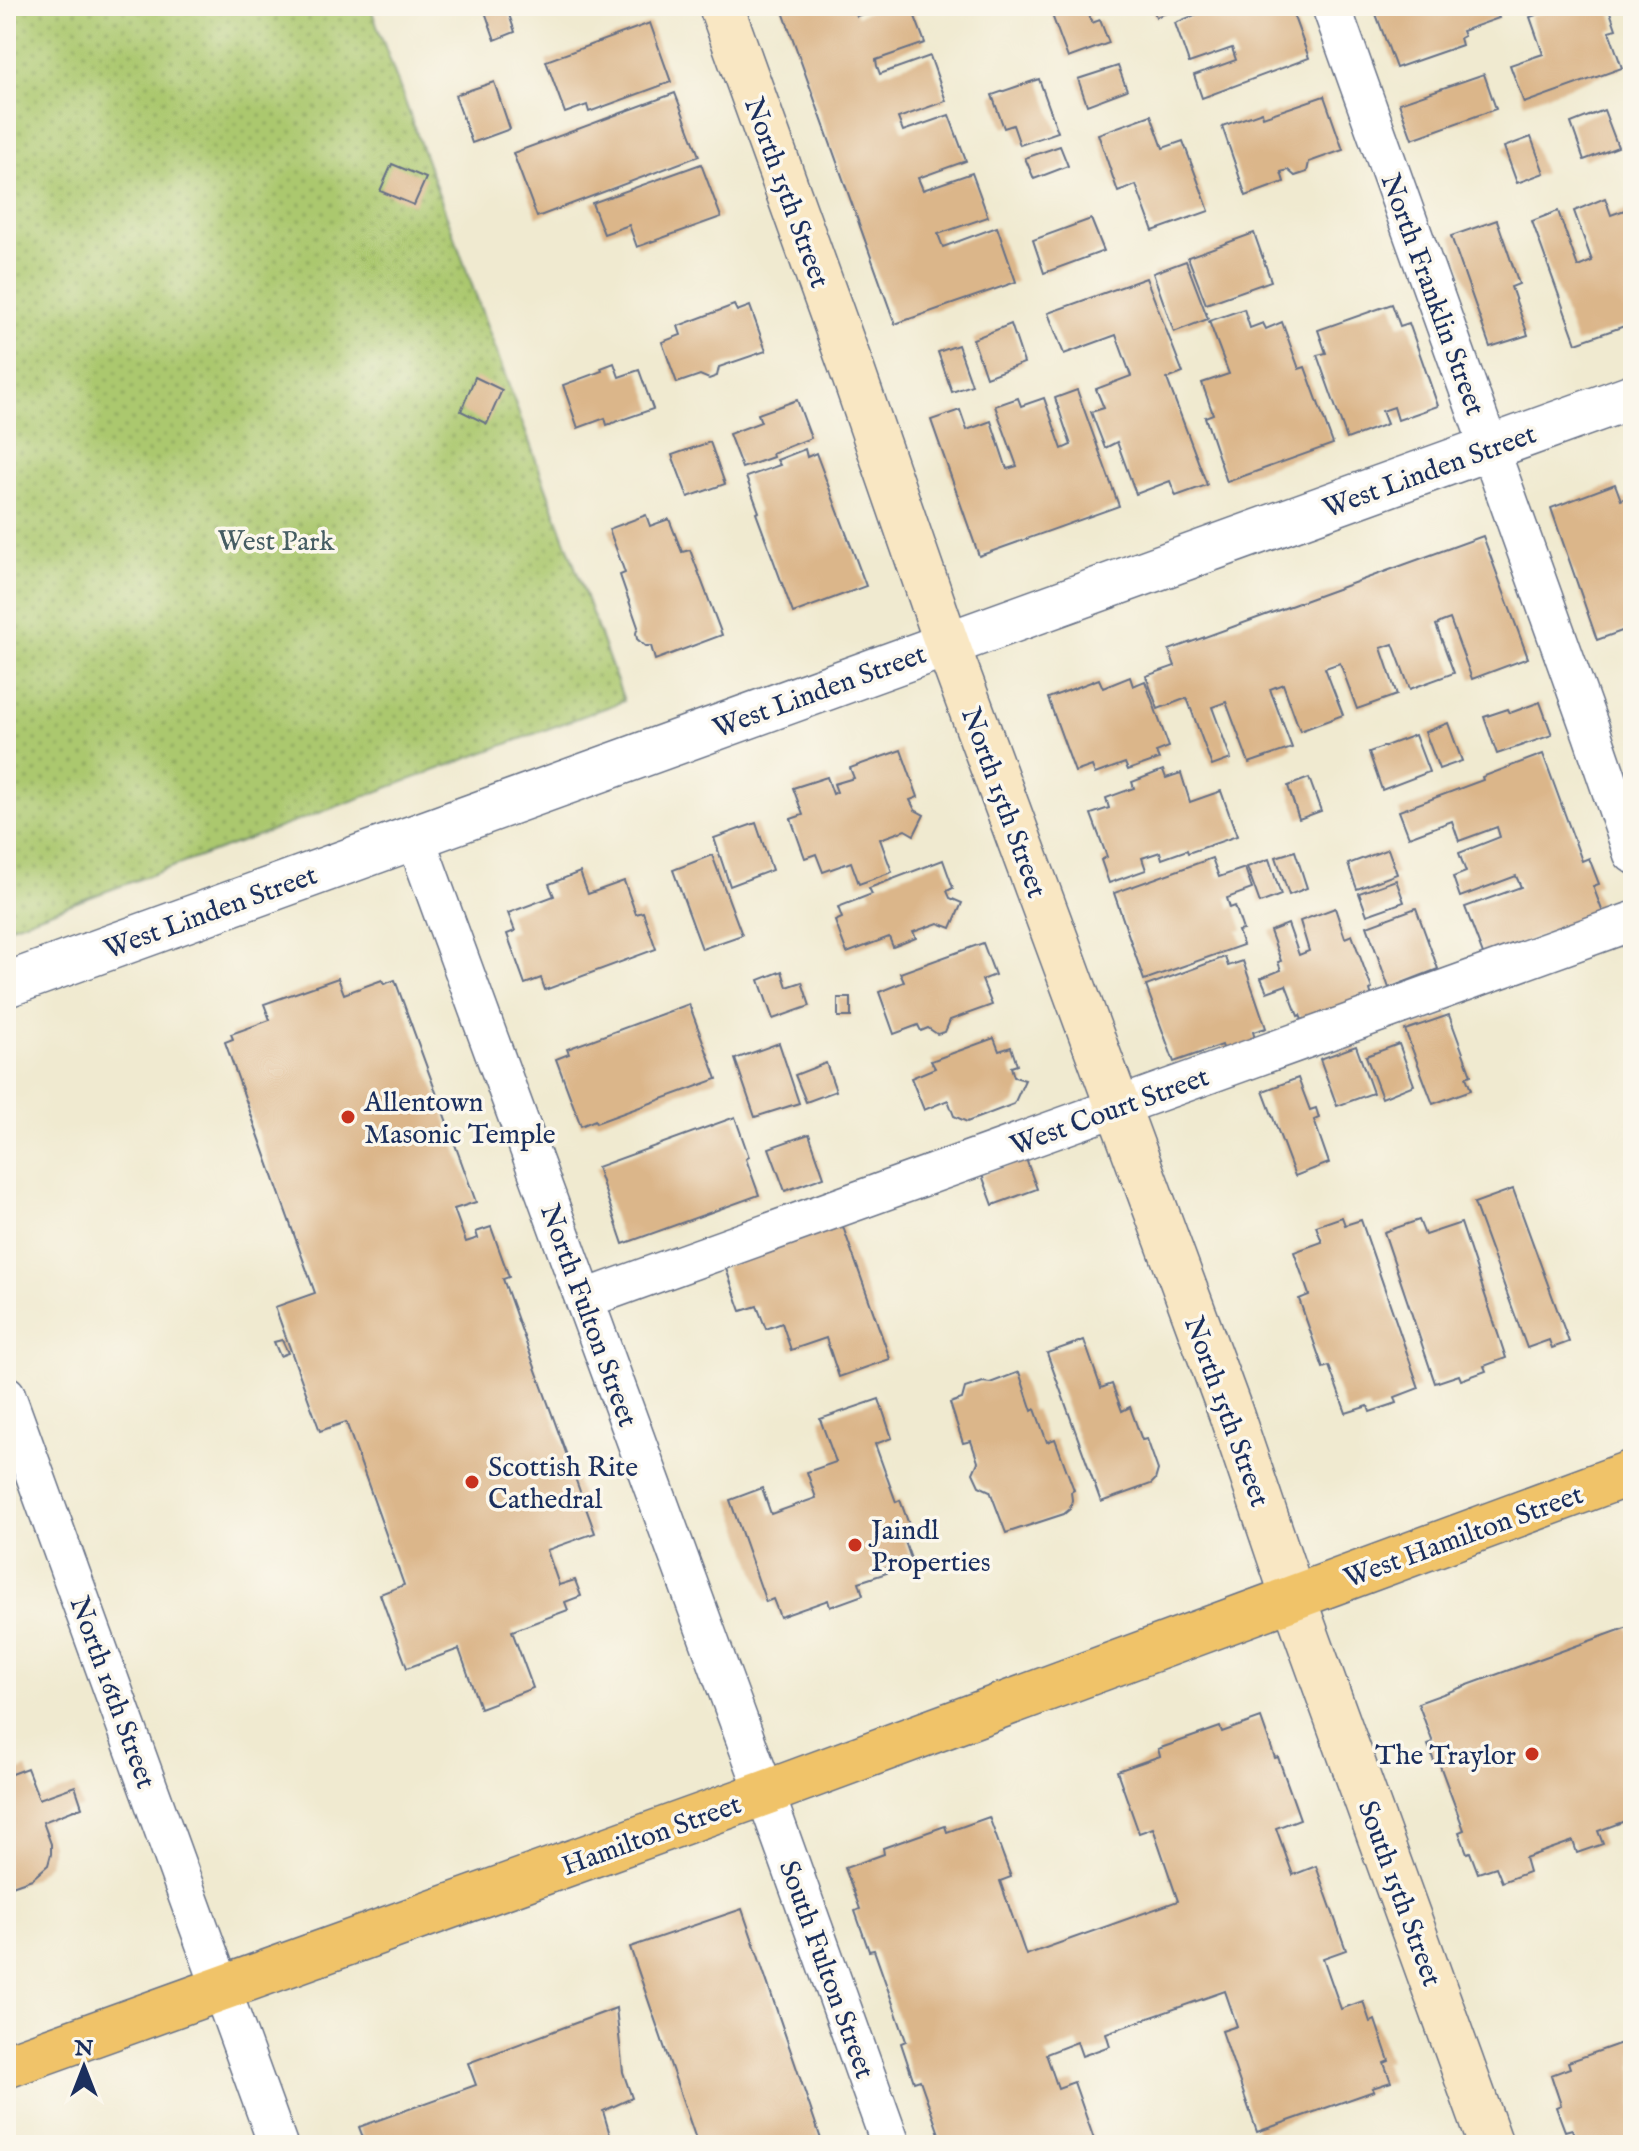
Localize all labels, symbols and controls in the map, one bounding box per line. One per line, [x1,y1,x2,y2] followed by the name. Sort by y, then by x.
[735,93,836,293] street label: North 15th Street
[1372,169,1492,421] street label: North Franklin Street
[1318,417,1542,527] street label: West Linden Street
[218,525,336,560] park label: West Park
[708,637,932,747] street label: West Linden Street
[952,703,1053,903] street label: North 15th Street
[99,858,323,968] street label: West Linden Street
[1006,1060,1214,1165] street label: West Court Street
[363,1086,556,1153] place label: Allentown Masonic Temple
[339,1108,357,1126] marker: Allentown Masonic Temple
[531,1200,644,1432] street label: North Fulton Street
[1175,1312,1276,1512] street label: North 15th Street
[488,1451,638,1518] place label: Scottish Rite Cathedral
[463,1473,481,1491] marker: Scottish Rite Cathedral
[1340,1478,1588,1597] street label: West Hamilton Street
[868,1514,991,1581] place label: Jaindl Properties
[846,1536,864,1554] marker: Jaindl Properties
[61,1592,163,1794] street label: North 16th Street
[1375,1739,1516,1774] place label: The Traylor
[1523,1745,1541,1763] marker: The Traylor
[558,1788,747,1885] street label: Hamilton Street
[1349,1796,1449,1992] street label: South 15th Street
[770,1856,881,2084] street label: South Fulton Street
[44,2027,124,2107] north arrow
[73,2035,94,2063] text: N

